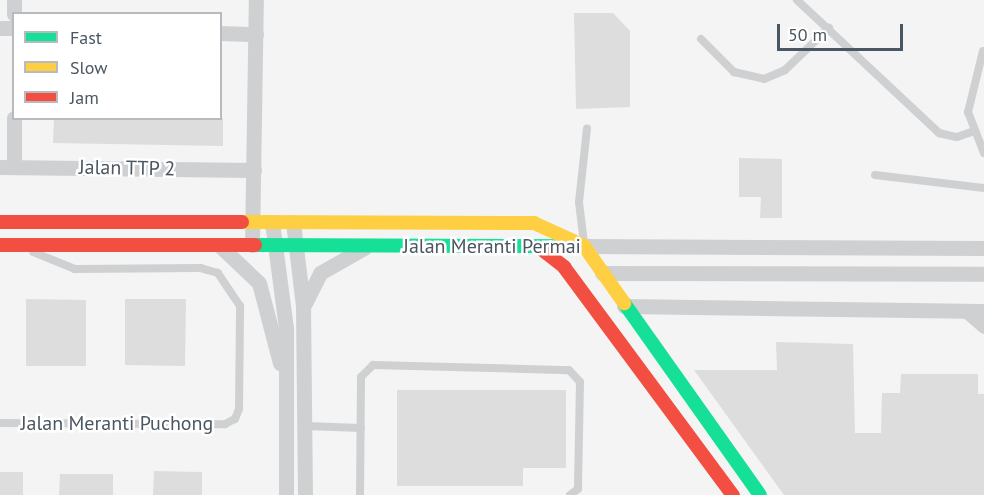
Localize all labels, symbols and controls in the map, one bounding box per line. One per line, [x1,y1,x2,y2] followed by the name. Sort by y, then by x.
[12,12,222,120] legend
[780,12,906,50] scale bar
[788,23,827,46] text: 50 m
[70,26,102,49] text: Fast
[70,56,108,79] text: Slow
[70,86,99,109] text: Jam
[78,155,176,181] street label: Jalan TTP 2
[403,234,581,258] street label: Jalan Meranti Permai
[21,411,213,435] street label: Jalan Meranti Puchong

